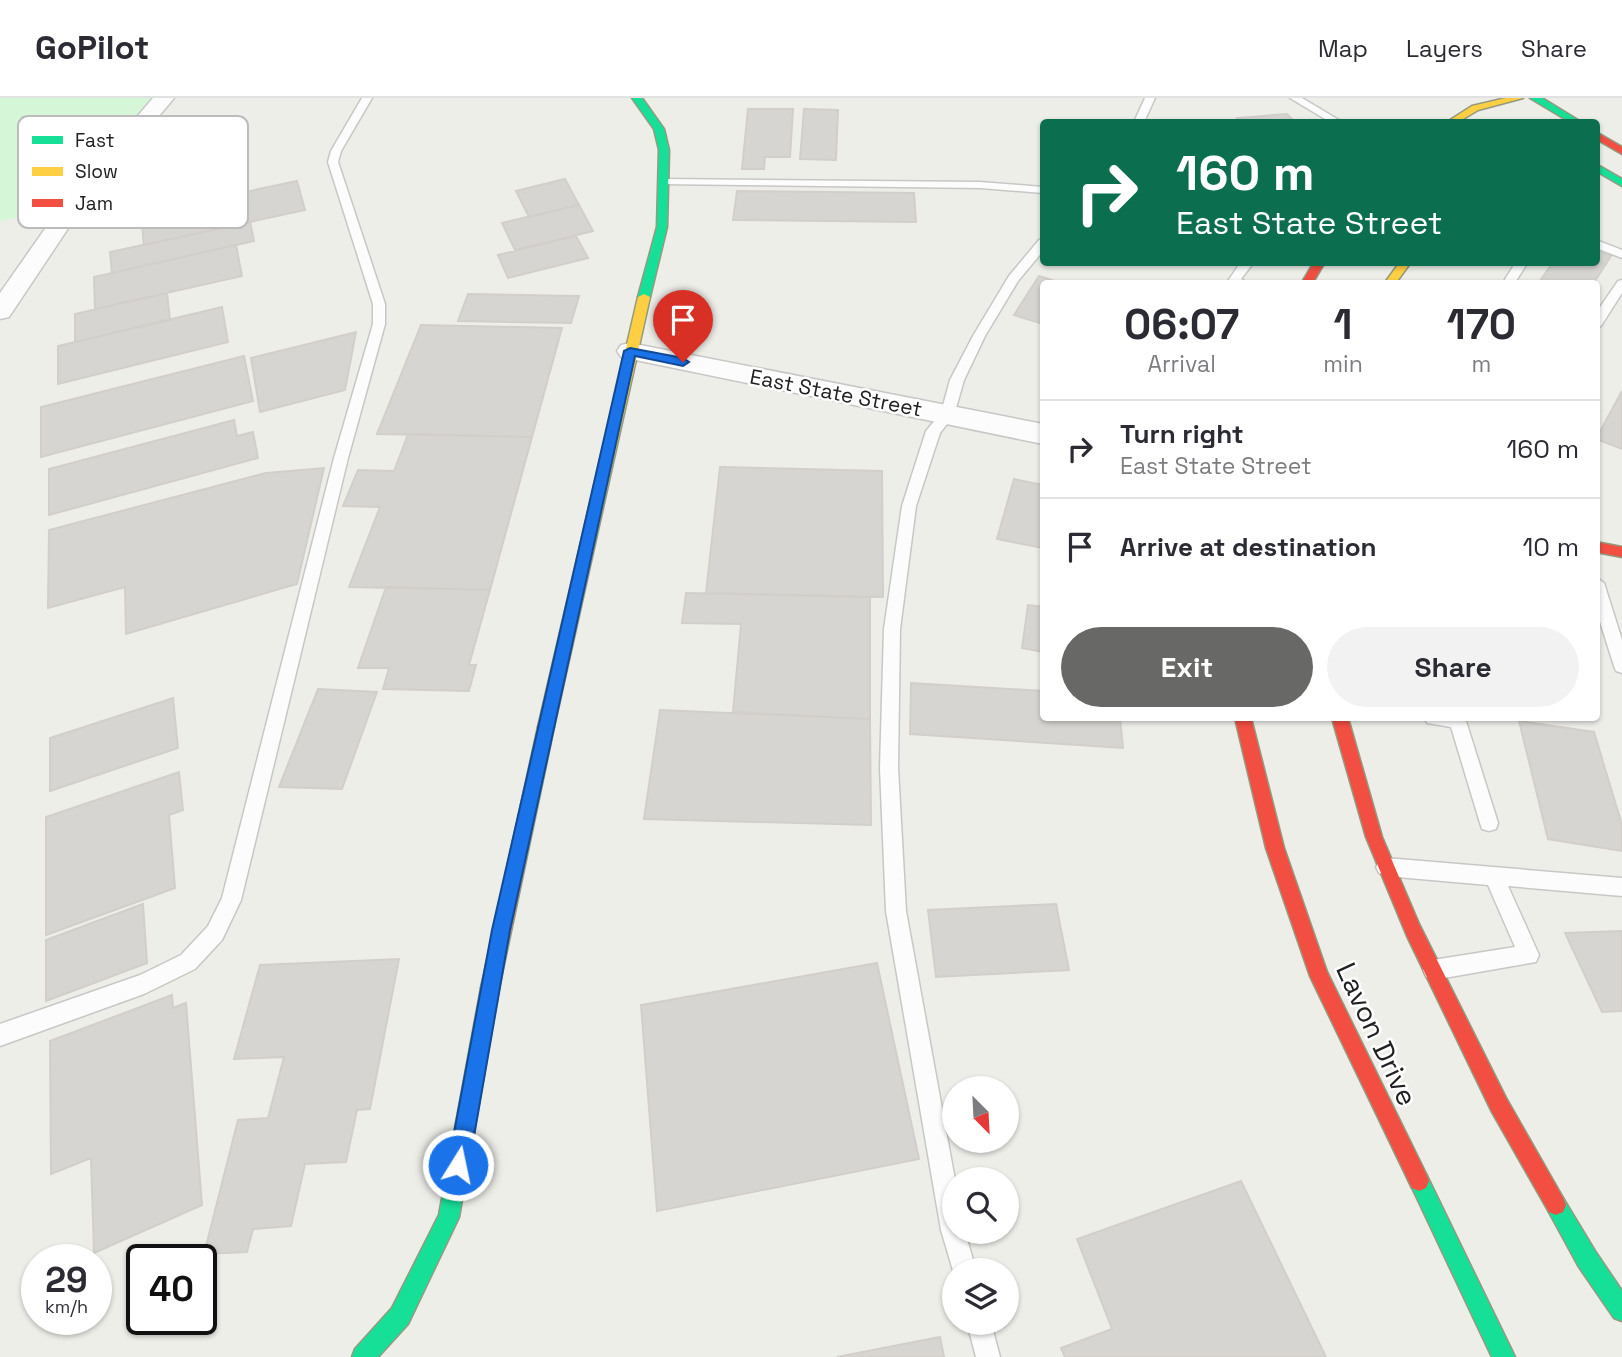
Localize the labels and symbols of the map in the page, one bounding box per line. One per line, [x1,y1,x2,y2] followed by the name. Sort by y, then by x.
[18,116,248,228] legend
[75,128,115,153] text: Fast
[75,159,118,184] text: Slow
[75,191,113,216] text: Jam
[653,290,713,362] pin
[748,363,924,422] street label: East State Street
[1328,957,1426,1111] street label: Lavon Drive
[942,1076,1018,1153] north arrow
[421,1128,495,1202] position arrow
[126,1244,217,1335] speed limit sign: 40

